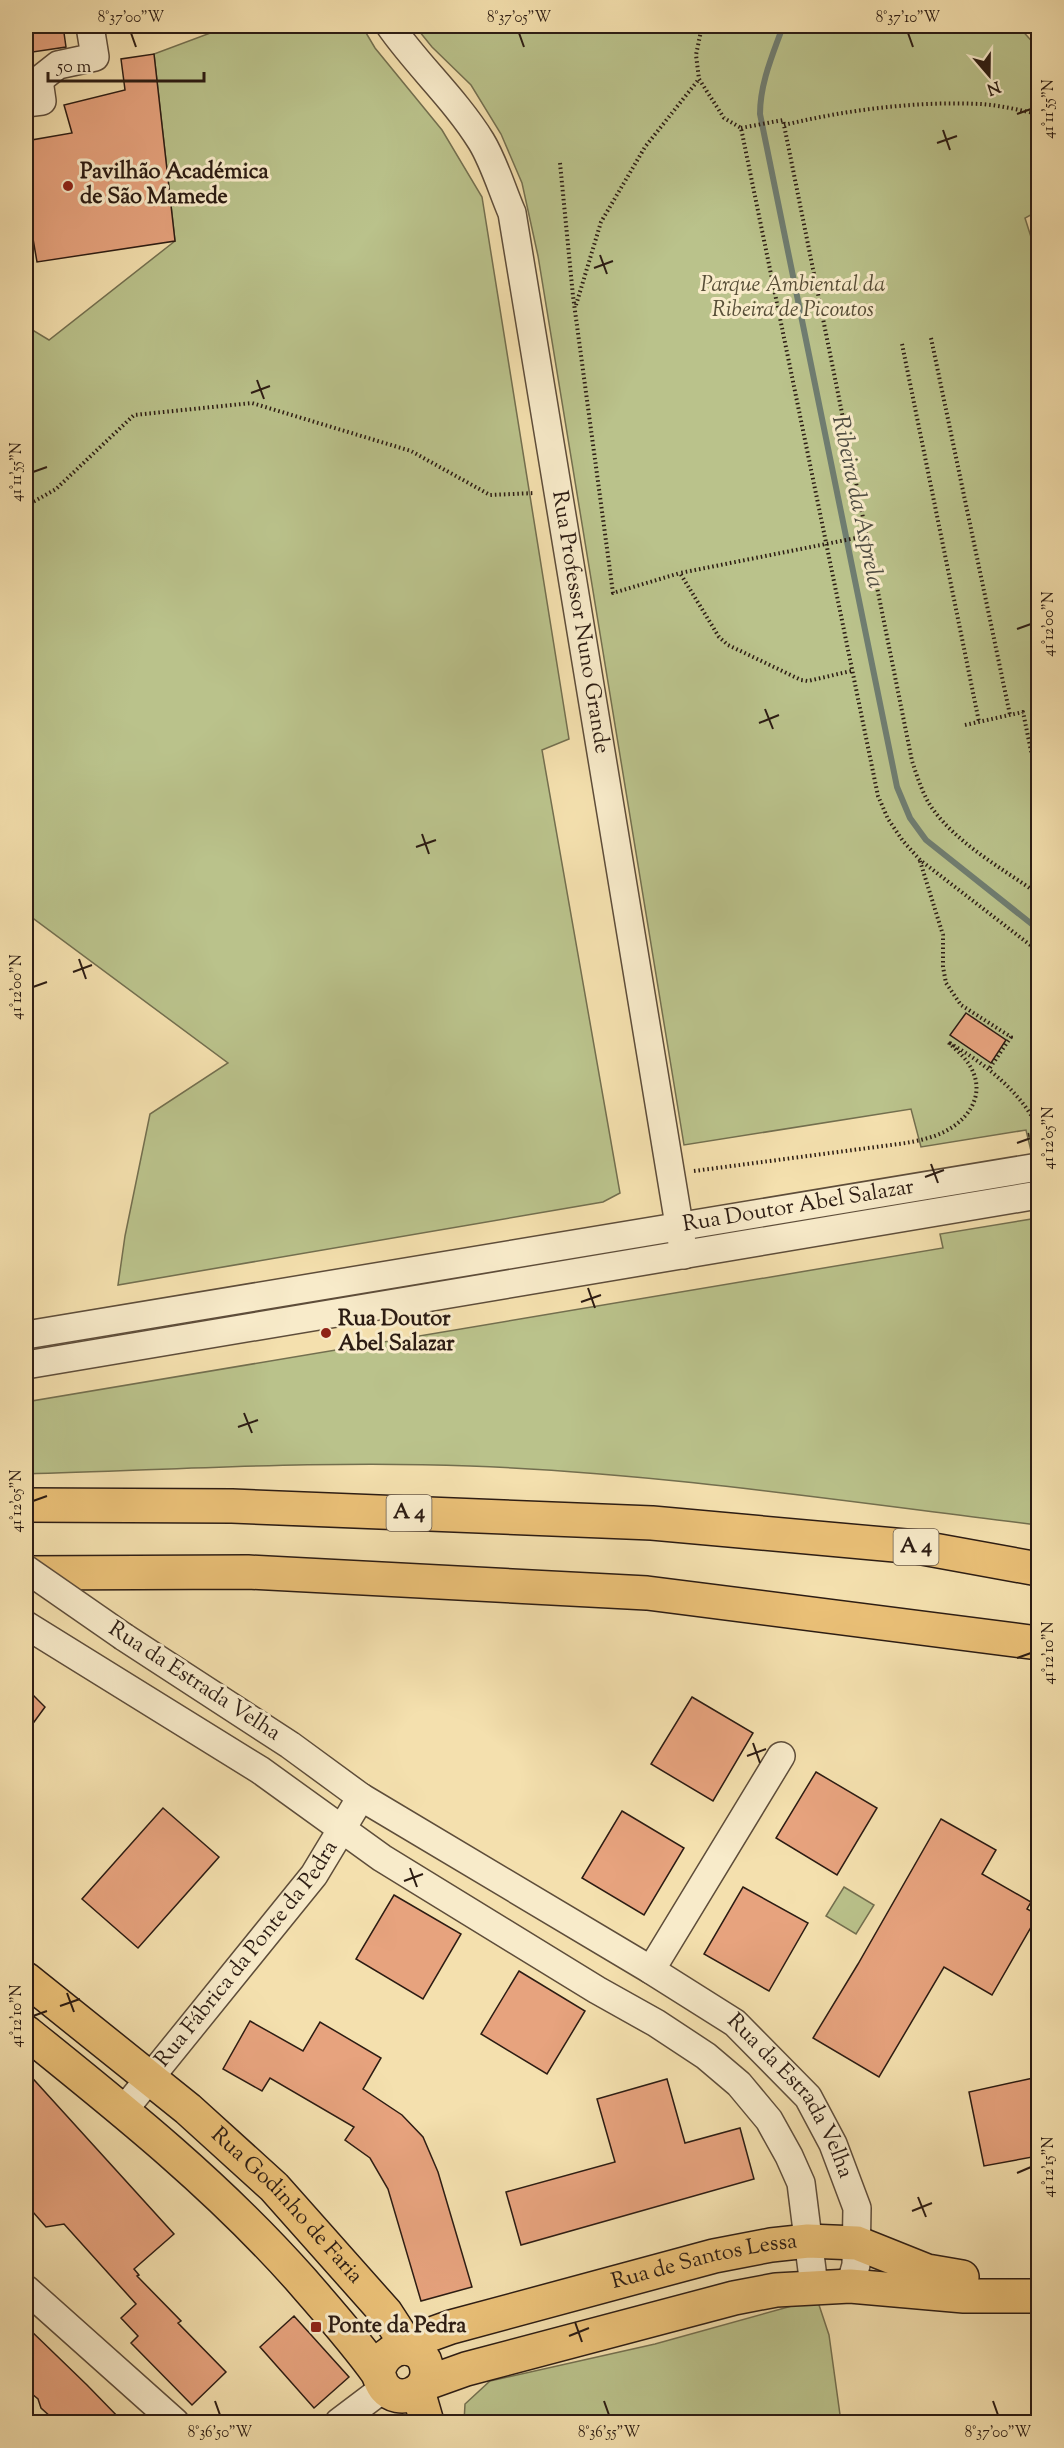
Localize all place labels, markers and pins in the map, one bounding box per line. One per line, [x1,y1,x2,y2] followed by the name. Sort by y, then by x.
[80,157,270,214] place label: Pavilhão Académica de São Mamede
[61,179,75,193] marker: Pavilhão Académica de São Mamede
[338,1304,455,1361] place label: Rua Doutor Abel Salazar
[319,1326,333,1340] marker: Rua Doutor Abel Salazar
[328,2311,467,2343] place label: Ponte da Pedra
[309,2320,323,2334] marker: Ponte da Pedra

